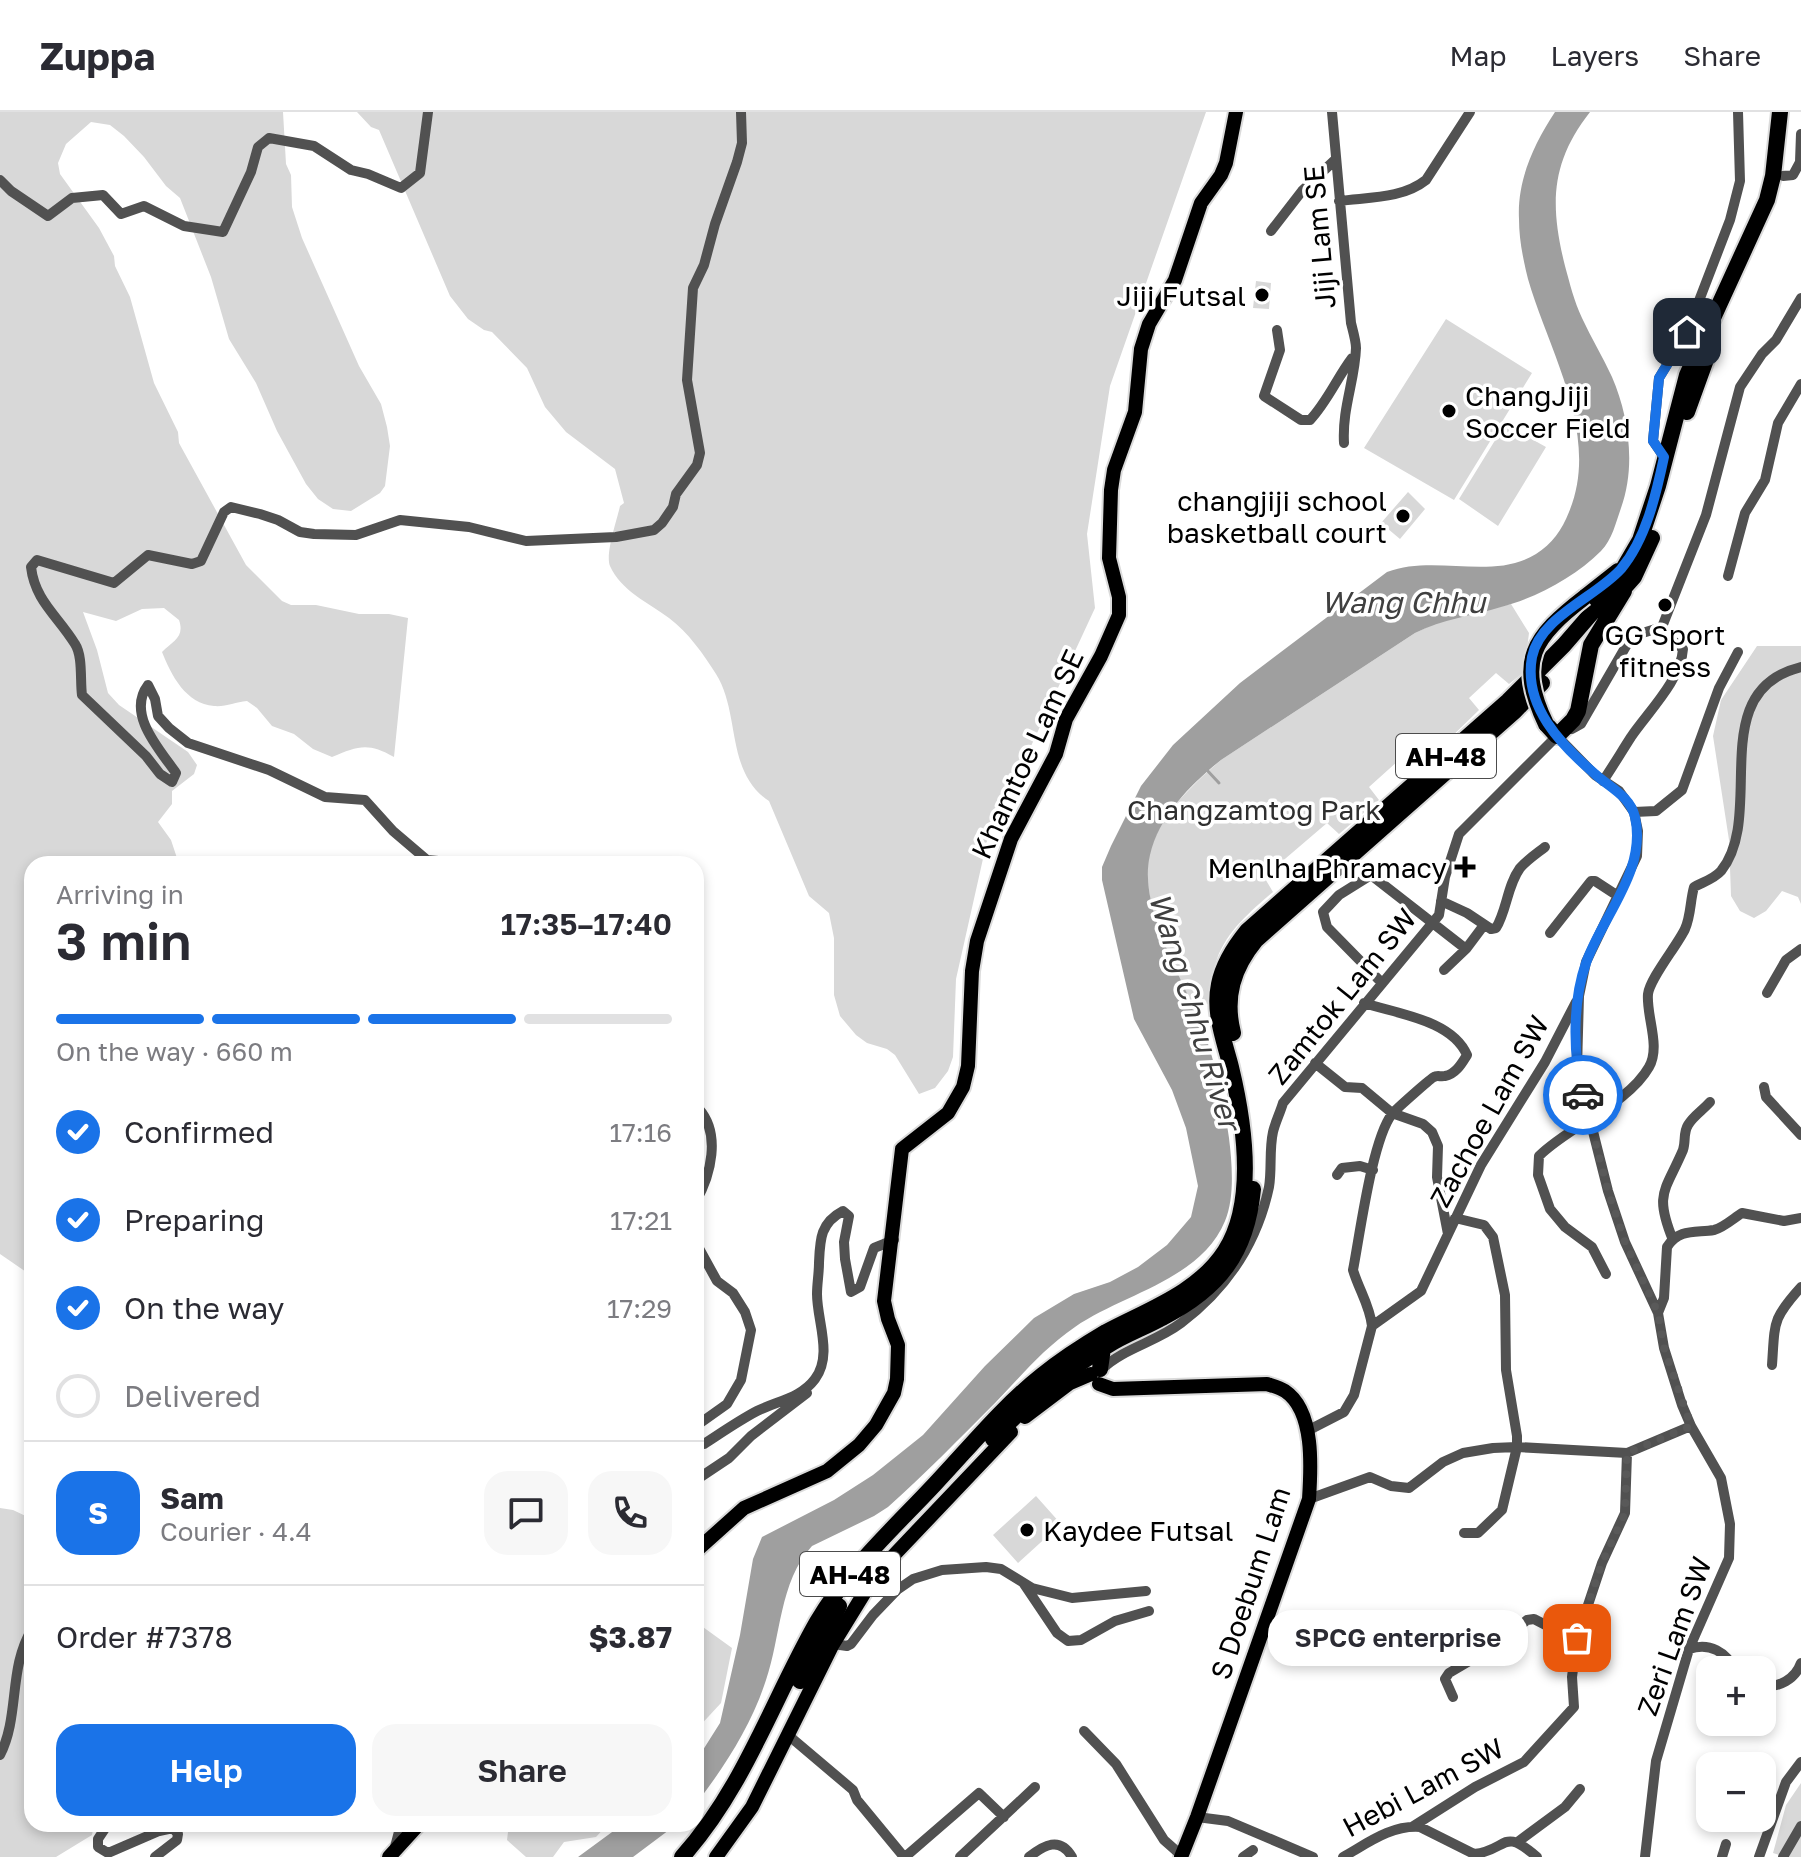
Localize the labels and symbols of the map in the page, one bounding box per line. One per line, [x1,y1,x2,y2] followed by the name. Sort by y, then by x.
[1296,164,1342,310] street label: Jiji Lam SE
[1117,279,1246,312] place label: Jiji Futsal
[1253,286,1271,304] marker: Jiji Futsal
[1653,298,1721,366] pin
[1465,379,1631,444] place label: ChangJiji Soccer Field
[1440,402,1458,420] marker: ChangJiji Soccer Field
[1167,484,1387,549] place label: changjiji school basketball court
[1394,507,1412,525] marker: changjiji school basketball court
[1321,584,1487,620] water label: Wang Chhu
[1656,596,1674,614] marker: GG Sport fitness
[1604,618,1726,683] place label: GG Sport fitness
[964,644,1090,864] street label: Khamtoe Lam SE
[1396,734,1496,778] road number: AH-48
[1127,793,1381,826] park label: Changzamtog Park
[1207,851,1447,884] place label: Menlha Phramacy
[1454,856,1476,878] marker: Menlha Phramacy
[1142,888,1249,1138] water label: Wang Chhu River
[1261,901,1423,1090] street label: Zamtok Lam SW
[1423,1010,1555,1212] street label: Zachoe Lam SW
[1543,1055,1623,1135] courier
[1203,1483,1297,1683] street label: S Doebum Lam
[1043,1514,1234,1547] place label: Kaydee Futsal
[1018,1521,1036,1539] marker: Kaydee Futsal
[800,1552,900,1596] road number: AH-48
[1630,1552,1718,1720] street label: Zeri Lam SW
[1543,1604,1611,1672] pin
[1269,1610,1529,1666] callout: SPCG enterprise
[1337,1731,1509,1843] street label: Hebi Lam SW

